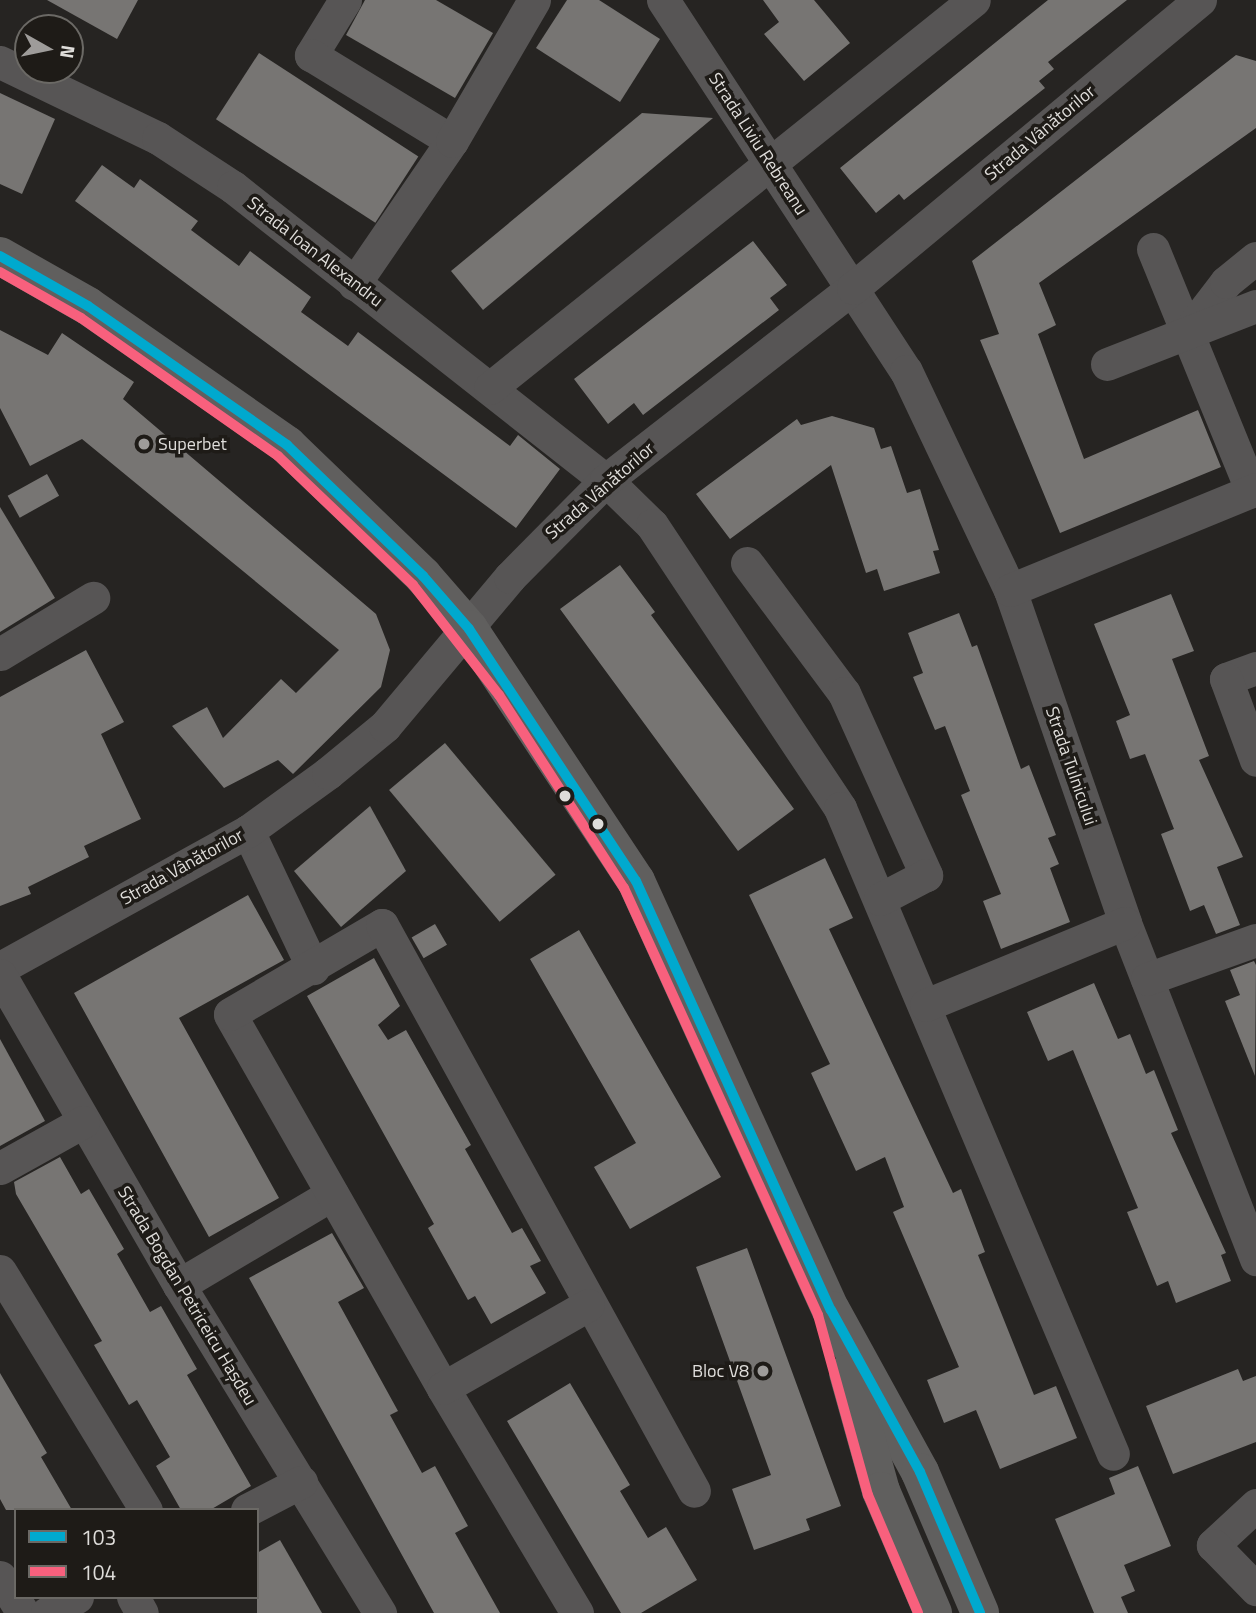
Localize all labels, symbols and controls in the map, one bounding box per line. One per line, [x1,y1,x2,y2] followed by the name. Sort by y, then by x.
[14,14,84,84] north arrow
[53,43,84,61] text: N
[704,69,812,219] street label: Strada Liviu Rebreanu
[980,81,1100,185] street label: Strada Vânătorilor
[243,192,387,312] street label: Strada Ioan Alexandru
[158,433,227,455] place label: Superbet
[136,436,152,452] marker: Superbet
[541,438,659,544] street label: Strada Vânătorilor
[1041,704,1101,828] street label: Strada Tulnicului
[558,789,572,803] unlabelled marker
[591,817,605,831] unlabelled marker
[117,824,247,910] street label: Strada Vânătorilor
[113,1183,261,1409] street label: Strada Bogdan Petriceicu Hașdeu
[692,1360,749,1382] place label: Bloc V8
[755,1363,771,1379] marker: Bloc V8
[14,1508,259,1599] legend
[81,1521,116,1553] text: 103
[81,1556,116,1588] text: 104

